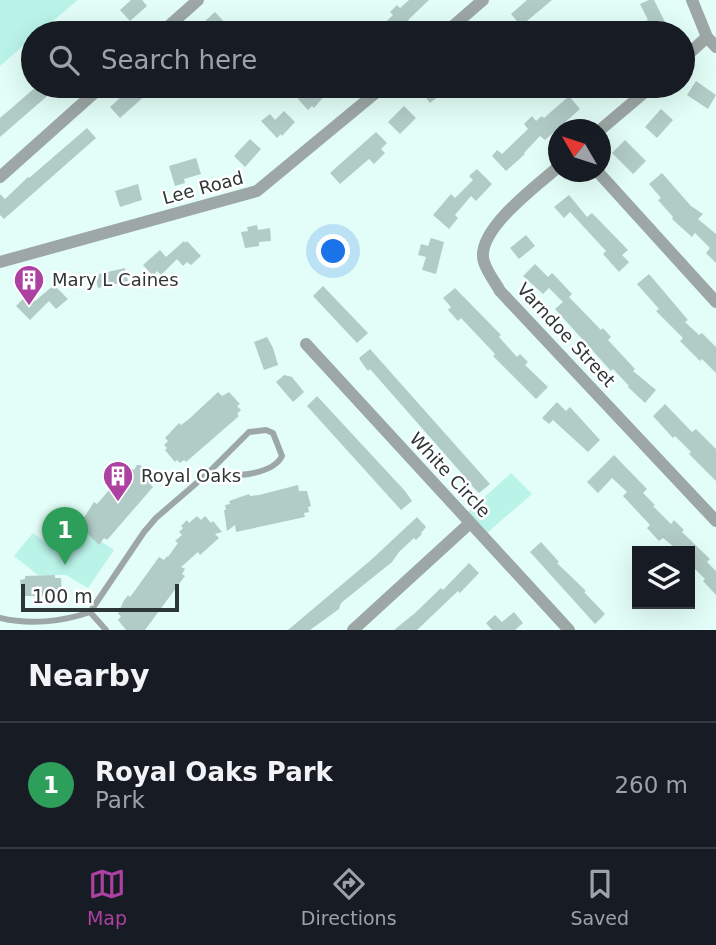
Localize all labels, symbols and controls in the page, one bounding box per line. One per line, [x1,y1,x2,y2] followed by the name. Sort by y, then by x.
[21,21,695,98] search box
[45,41,83,79] icon: search
[101,45,257,75] text: Search here
[548,119,611,182] north arrow
[160,167,246,208] street label: Lee Road
[316,234,350,268] your location
[12,263,46,307] building icon: Mary L Caines
[52,269,179,290] place label: Mary L Caines
[513,278,620,391] street label: Varndoe Street
[406,428,495,522] street label: White Circle
[101,459,135,503] building icon: Royal Oaks
[141,465,241,486] place label: Royal Oaks
[42,507,88,565] pin: 1
[632,546,695,609] map controls
[632,546,695,609] button: layers
[21,581,178,613] scale bar
[32,585,93,607] text: 100 m
[28,658,150,693] text: Nearby
[95,757,333,787] text: Royal Oaks Park
[43,772,59,798] text: 1
[614,772,688,798] text: 260 m
[95,787,145,813] text: Park
[87,865,127,929] tab: Map
[301,865,397,929] tab: Directions
[570,865,629,929] tab: Saved

